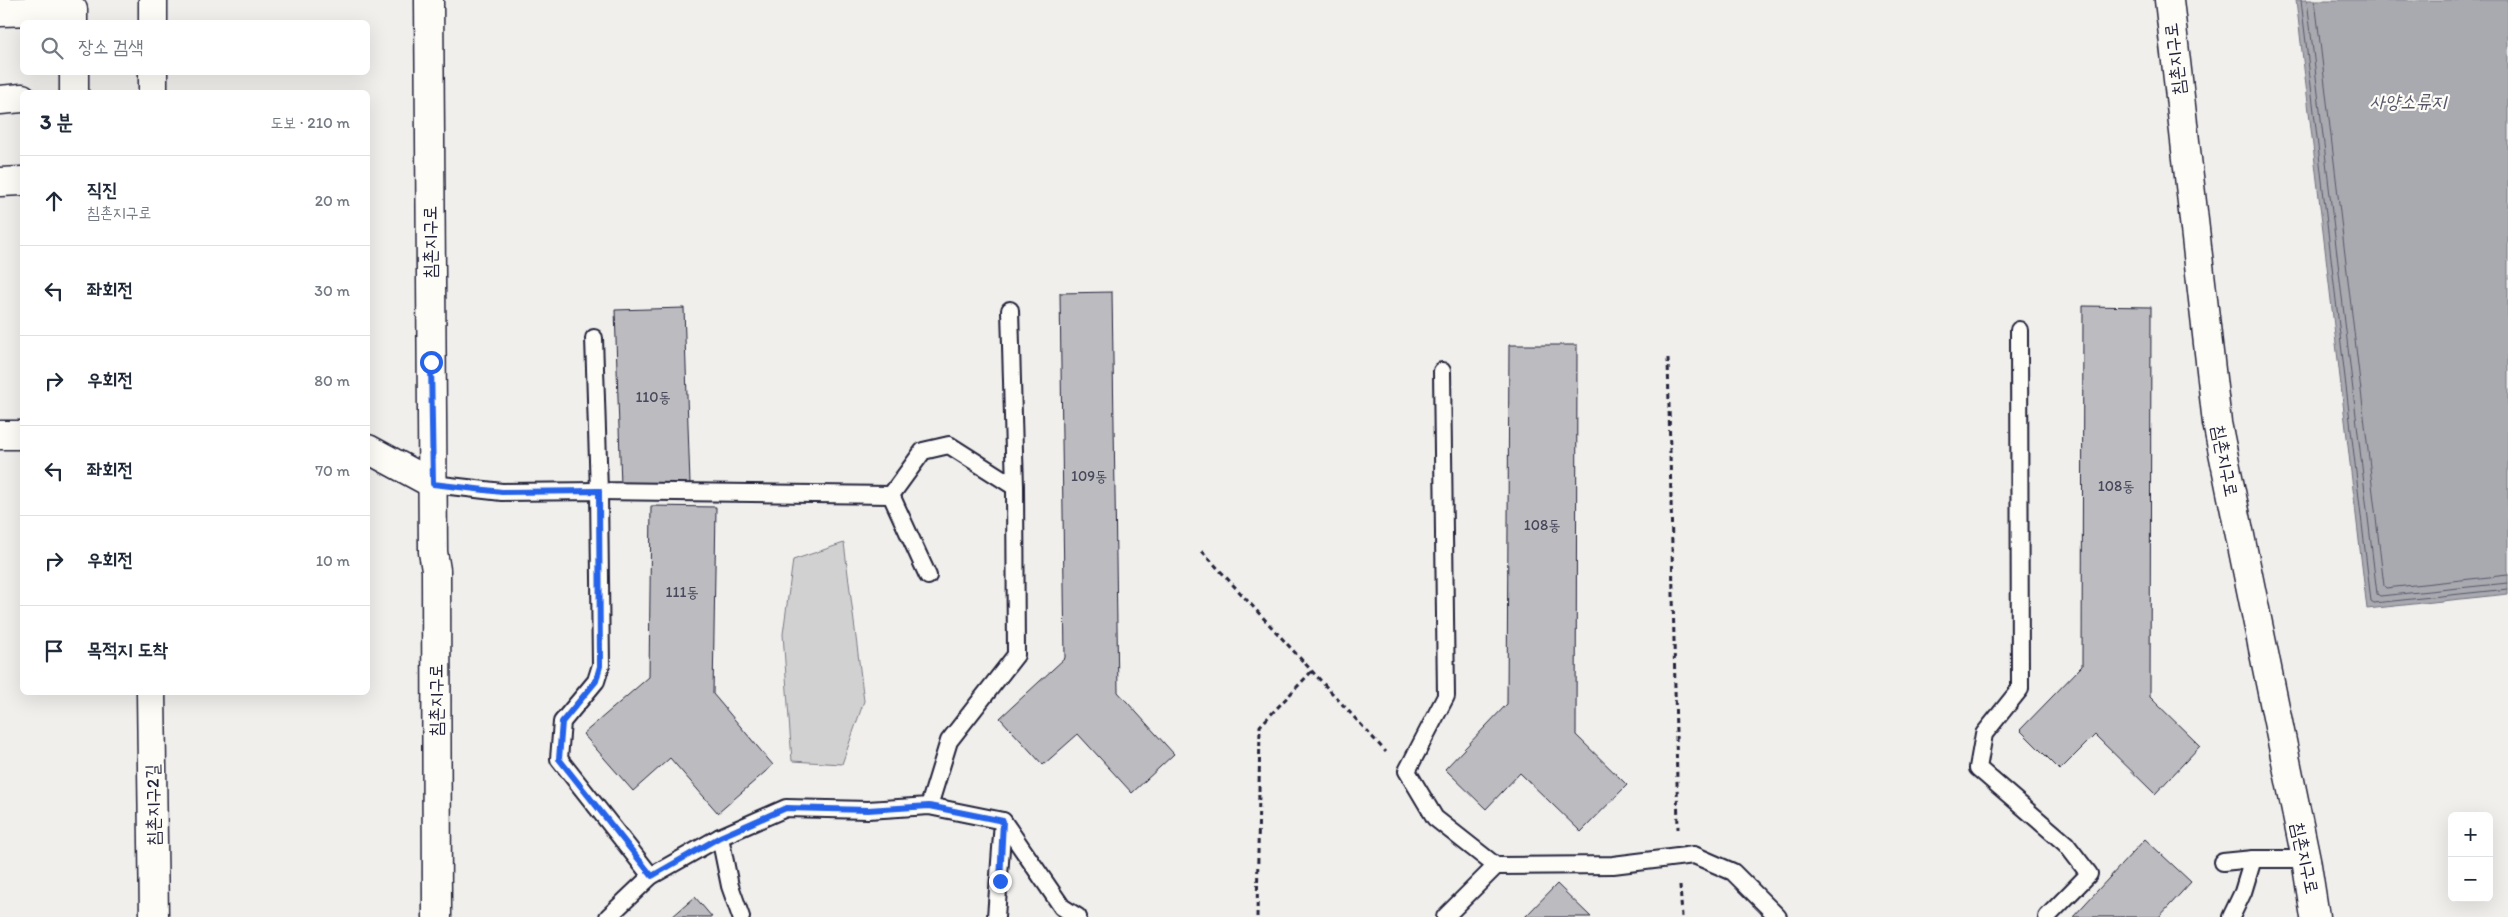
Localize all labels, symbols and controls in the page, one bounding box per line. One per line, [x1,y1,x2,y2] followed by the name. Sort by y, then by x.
[20,20,370,75] search box
[2160,22,2190,96] street label: 침촌지구로
[38,34,66,62] icon: search
[78,35,143,58] text: 장소 검색
[2370,90,2448,113] water label: 사양소류지
[40,109,73,134] text: 3 분
[270,113,350,132] text: 도보 · 210 m
[87,178,118,201] text: 직진
[40,187,68,215] icon: ahead
[315,191,350,210] text: 20 m
[87,203,151,222] text: 침촌지구로
[419,206,441,278] street label: 침촌지구로
[40,277,68,305] icon: left
[87,278,133,301] text: 좌회전
[314,281,350,300] text: 30 m
[420,351,443,374] route start
[40,367,68,395] icon: right
[87,368,133,391] text: 우회전
[314,371,350,390] text: 80 m
[635,388,671,406] house number: 110동
[2207,423,2243,499] street label: 침촌지구로
[40,457,68,485] icon: left
[87,458,133,481] text: 좌회전
[315,461,350,480] text: 70 m
[1071,467,1107,485] house number: 109동
[2098,477,2134,495] house number: 108동
[1524,516,1560,534] house number: 108동
[40,547,68,575] icon: right
[87,548,133,571] text: 우회전
[316,551,350,570] text: 10 m
[666,583,698,601] house number: 111동
[40,637,68,665] icon: arrive
[87,638,168,661] text: 목적지 도착
[425,664,447,736] street label: 침촌지구로
[141,763,165,846] street label: 침촌지구2길
[2448,812,2493,902] map controls
[2448,812,2493,857] button: +
[2287,820,2323,896] street label: 침촌지구로
[2448,857,2493,902] button: −
[989,870,1012,893] route end

